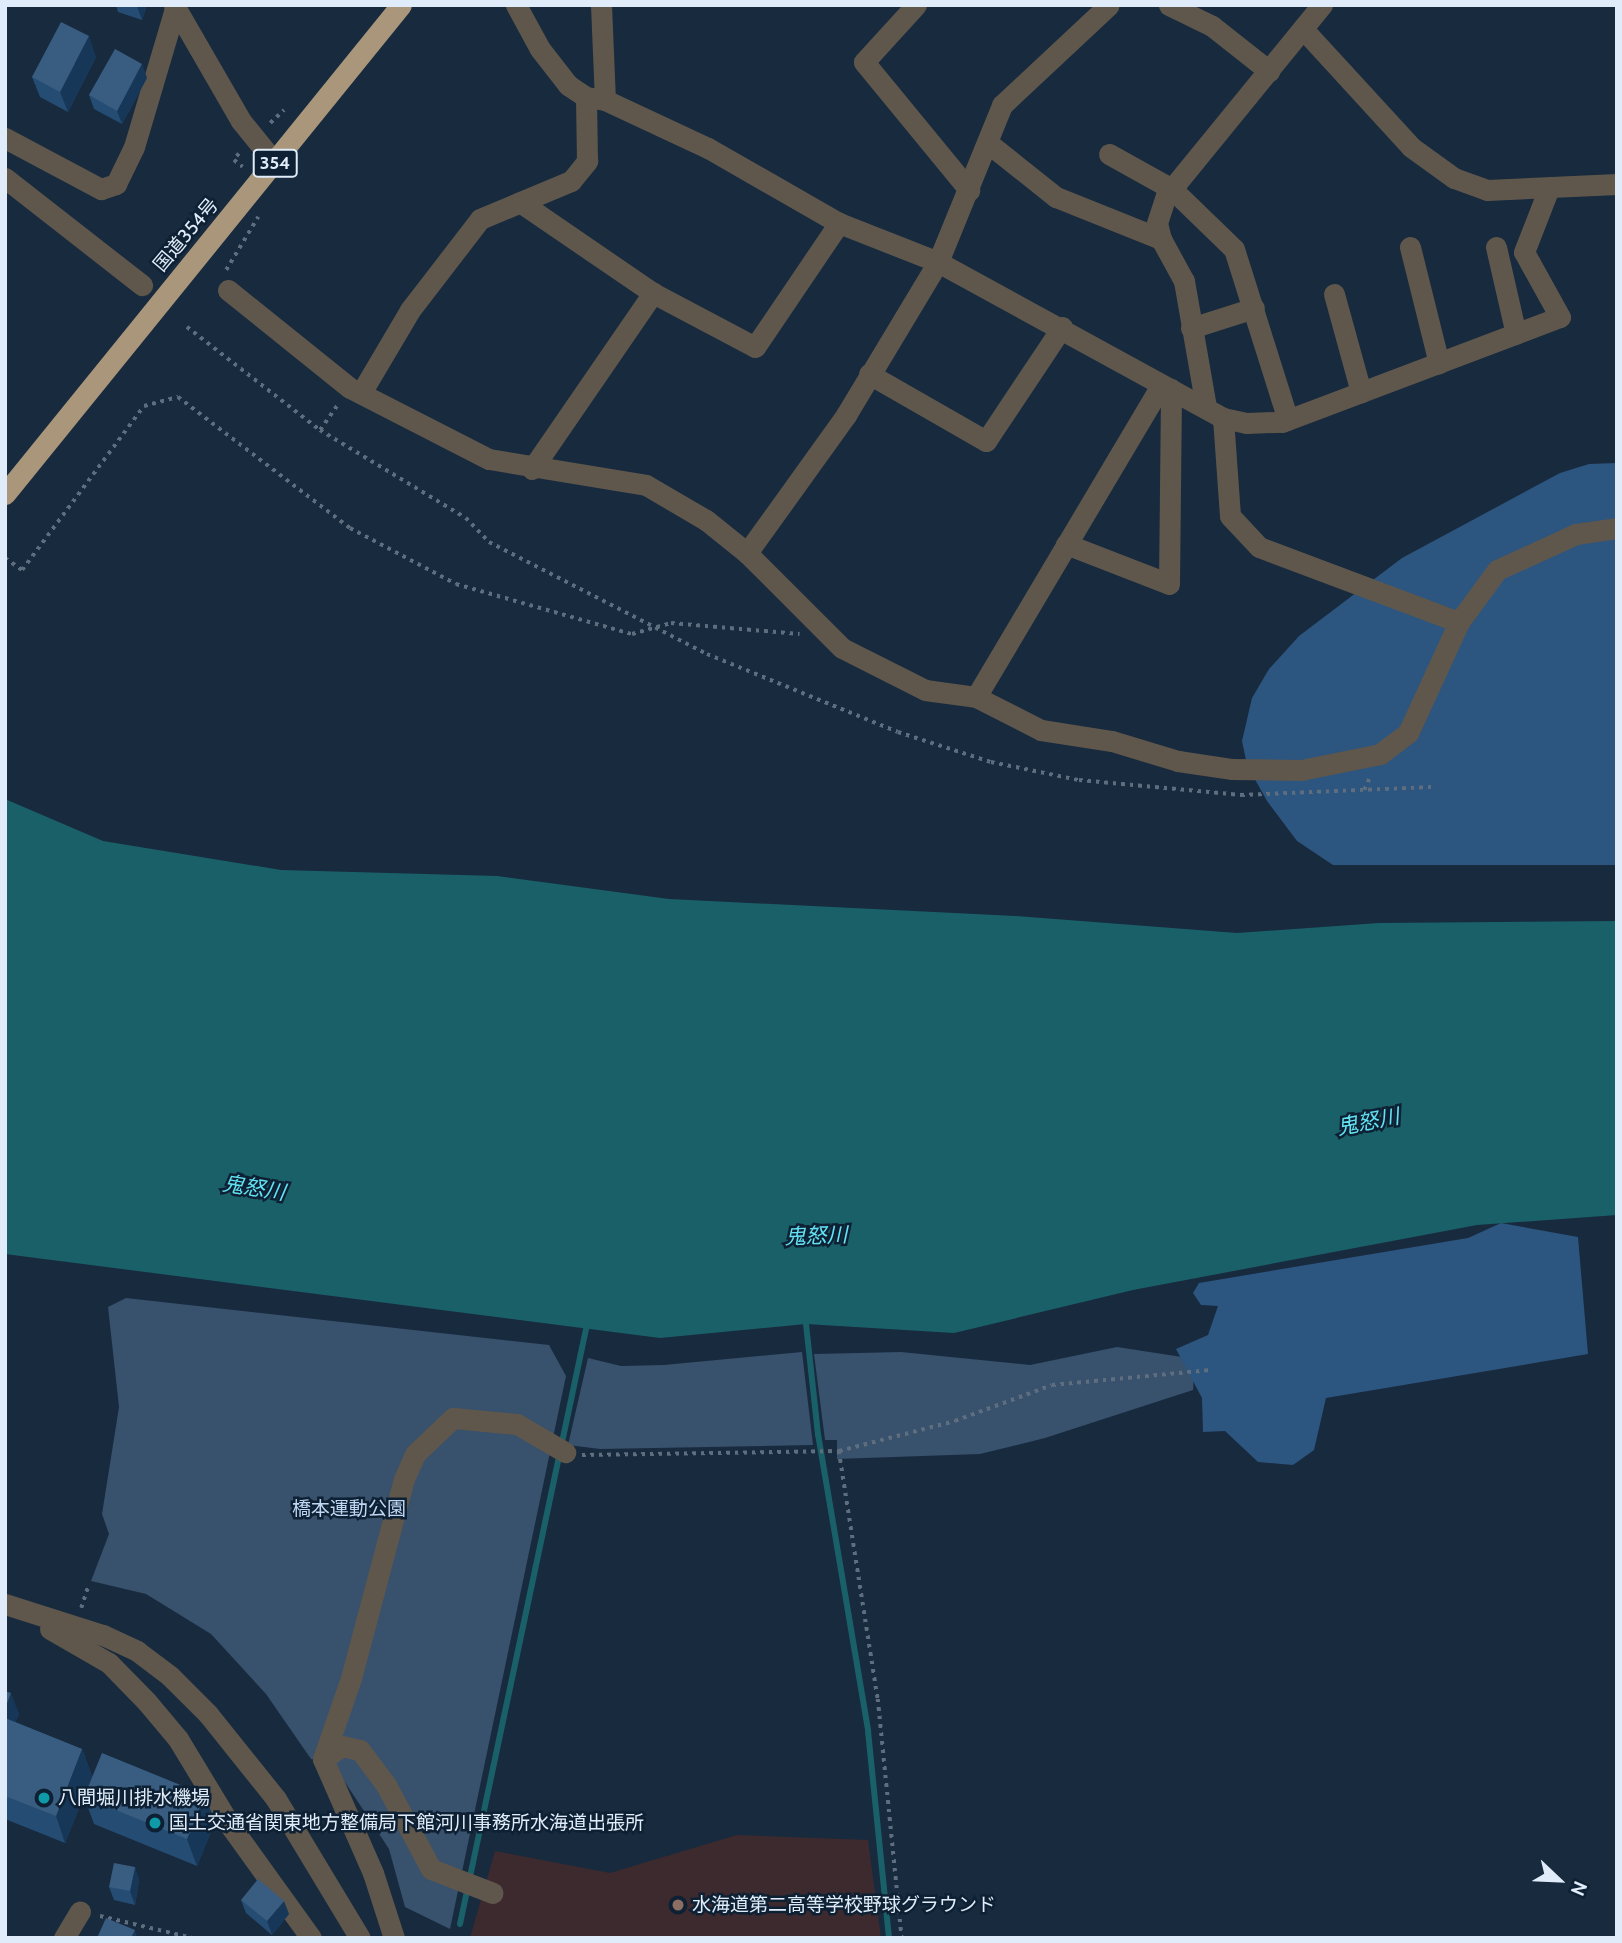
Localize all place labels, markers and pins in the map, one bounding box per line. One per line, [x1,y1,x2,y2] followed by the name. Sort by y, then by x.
[58,1787,210,1809] place label: 八間堀川排水機場
[36,1790,52,1806] marker: 八間堀川排水機場
[169,1812,644,1834] place label: 国土交通省関東地方整備局下館河川事務所水海道出張所
[147,1815,163,1831] marker: 国土交通省関東地方整備局下館河川事務所水海道出張所
[692,1894,996,1916] place label: 水海道第二高等学校野球グラウンド
[670,1897,686,1913] marker: 水海道第二高等学校野球グラウンド

